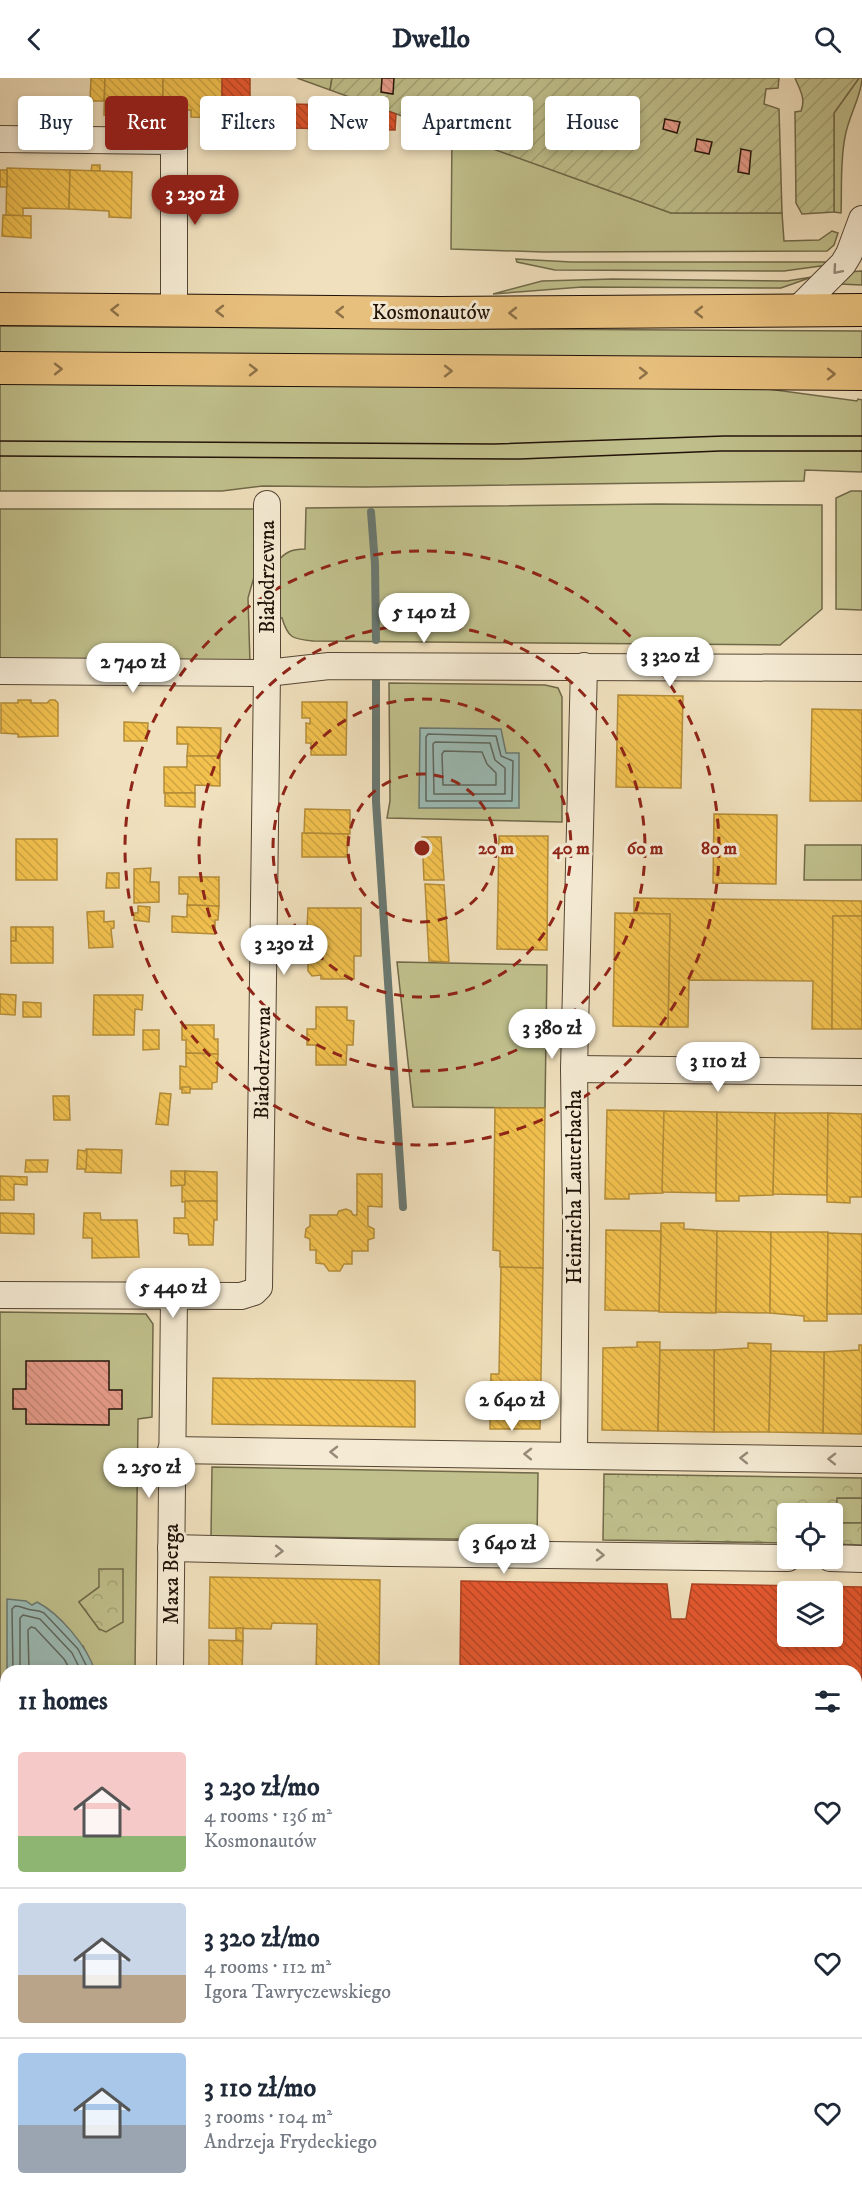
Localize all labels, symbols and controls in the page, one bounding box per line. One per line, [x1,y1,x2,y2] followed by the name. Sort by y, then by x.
[392,22,470,56] text: Dwello
[18,23,51,56] icon: back
[811,23,844,56] icon: search
[18,96,93,150] chip: Buy
[105,96,188,150] chip: Rent
[200,96,296,150] chip: Filters
[308,96,389,150] chip: New
[401,96,533,150] chip: Apartment
[545,96,640,150] chip: House
[133,175,257,226] pin: 3 230 zł
[166,182,224,207] text: 3 230 zł
[833,264,844,274] one-way arrow
[372,300,491,326] street label: Kosmonautów
[111,304,120,316] one-way arrow
[215,305,224,317] one-way arrow
[335,306,344,318] one-way arrow
[695,306,704,318] one-way arrow
[508,307,517,319] one-way arrow
[54,363,63,375] one-way arrow
[249,364,258,376] one-way arrow
[444,365,453,377] one-way arrow
[639,367,648,379] one-way arrow
[827,368,836,380] one-way arrow
[255,520,281,634] street label: Białodrzewna
[362,593,486,644] pin: 5 140 zł
[393,600,455,625] text: 5 140 zł
[608,637,732,688] pin: 3 320 zł
[71,643,195,694] pin: 2 740 zł
[641,644,699,669] text: 3 320 zł
[100,650,166,675] text: 2 740 zł
[412,838,432,858] centre of rings
[478,838,514,860] text: 20 m
[551,838,590,860] text: 40 m
[627,838,664,860] text: 60 m
[701,838,738,860] text: 80 m
[222,925,346,976] pin: 3 230 zł
[255,932,313,957] text: 3 230 zł
[249,1006,277,1120] street label: Białodrzewna
[490,1009,614,1060] pin: 3 380 zł
[523,1016,581,1041] text: 3 380 zł
[656,1042,780,1093] pin: 3 110 zł
[690,1049,746,1074] text: 3 110 zł
[562,1090,588,1284] street label: Heinricha Lauterbacha
[111,1268,235,1319] pin: 5 440 zł
[140,1275,206,1300] text: 5 440 zł
[450,1381,574,1432] pin: 2 640 zł
[479,1388,545,1413] text: 2 640 zł
[329,1446,338,1458] one-way arrow
[87,1448,211,1499] pin: 2 250 zł
[524,1448,533,1461] one-way arrow
[740,1452,749,1464] one-way arrow
[828,1453,837,1465] one-way arrow
[117,1455,181,1480] text: 2 250 zł
[777,1503,843,1647] map controls
[777,1503,843,1569] button: locate
[159,1524,185,1624] street label: Maxa Berga
[442,1524,566,1575] pin: 3 640 zł
[472,1531,536,1556] text: 3 640 zł
[274,1544,283,1557] one-way arrow
[595,1549,604,1561] one-way arrow
[777,1581,843,1647] button: layers
[18,1685,108,1718] text: 11 homes
[811,1685,844,1718] icon: filters
[204,1771,320,1804] text: 3 230 zł/mo
[66,1776,138,1848] icon: home
[811,1796,844,1829] icon: heart
[204,1804,332,1829] text: 4 rooms · 136 m²
[204,1829,316,1854] text: Kosmonautów
[204,1922,320,1955] text: 3 320 zł/mo
[66,1927,138,1999] icon: home
[811,1947,844,1980] icon: heart
[204,1955,332,1980] text: 4 rooms · 112 m²
[204,1980,391,2005] text: Igora Tawryczewskiego
[204,2072,316,2105] text: 3 110 zł/mo
[66,2077,138,2149] icon: home
[811,2097,844,2130] icon: heart
[204,2105,332,2130] text: 3 rooms · 104 m²
[204,2130,377,2155] text: Andrzeja Frydeckiego

